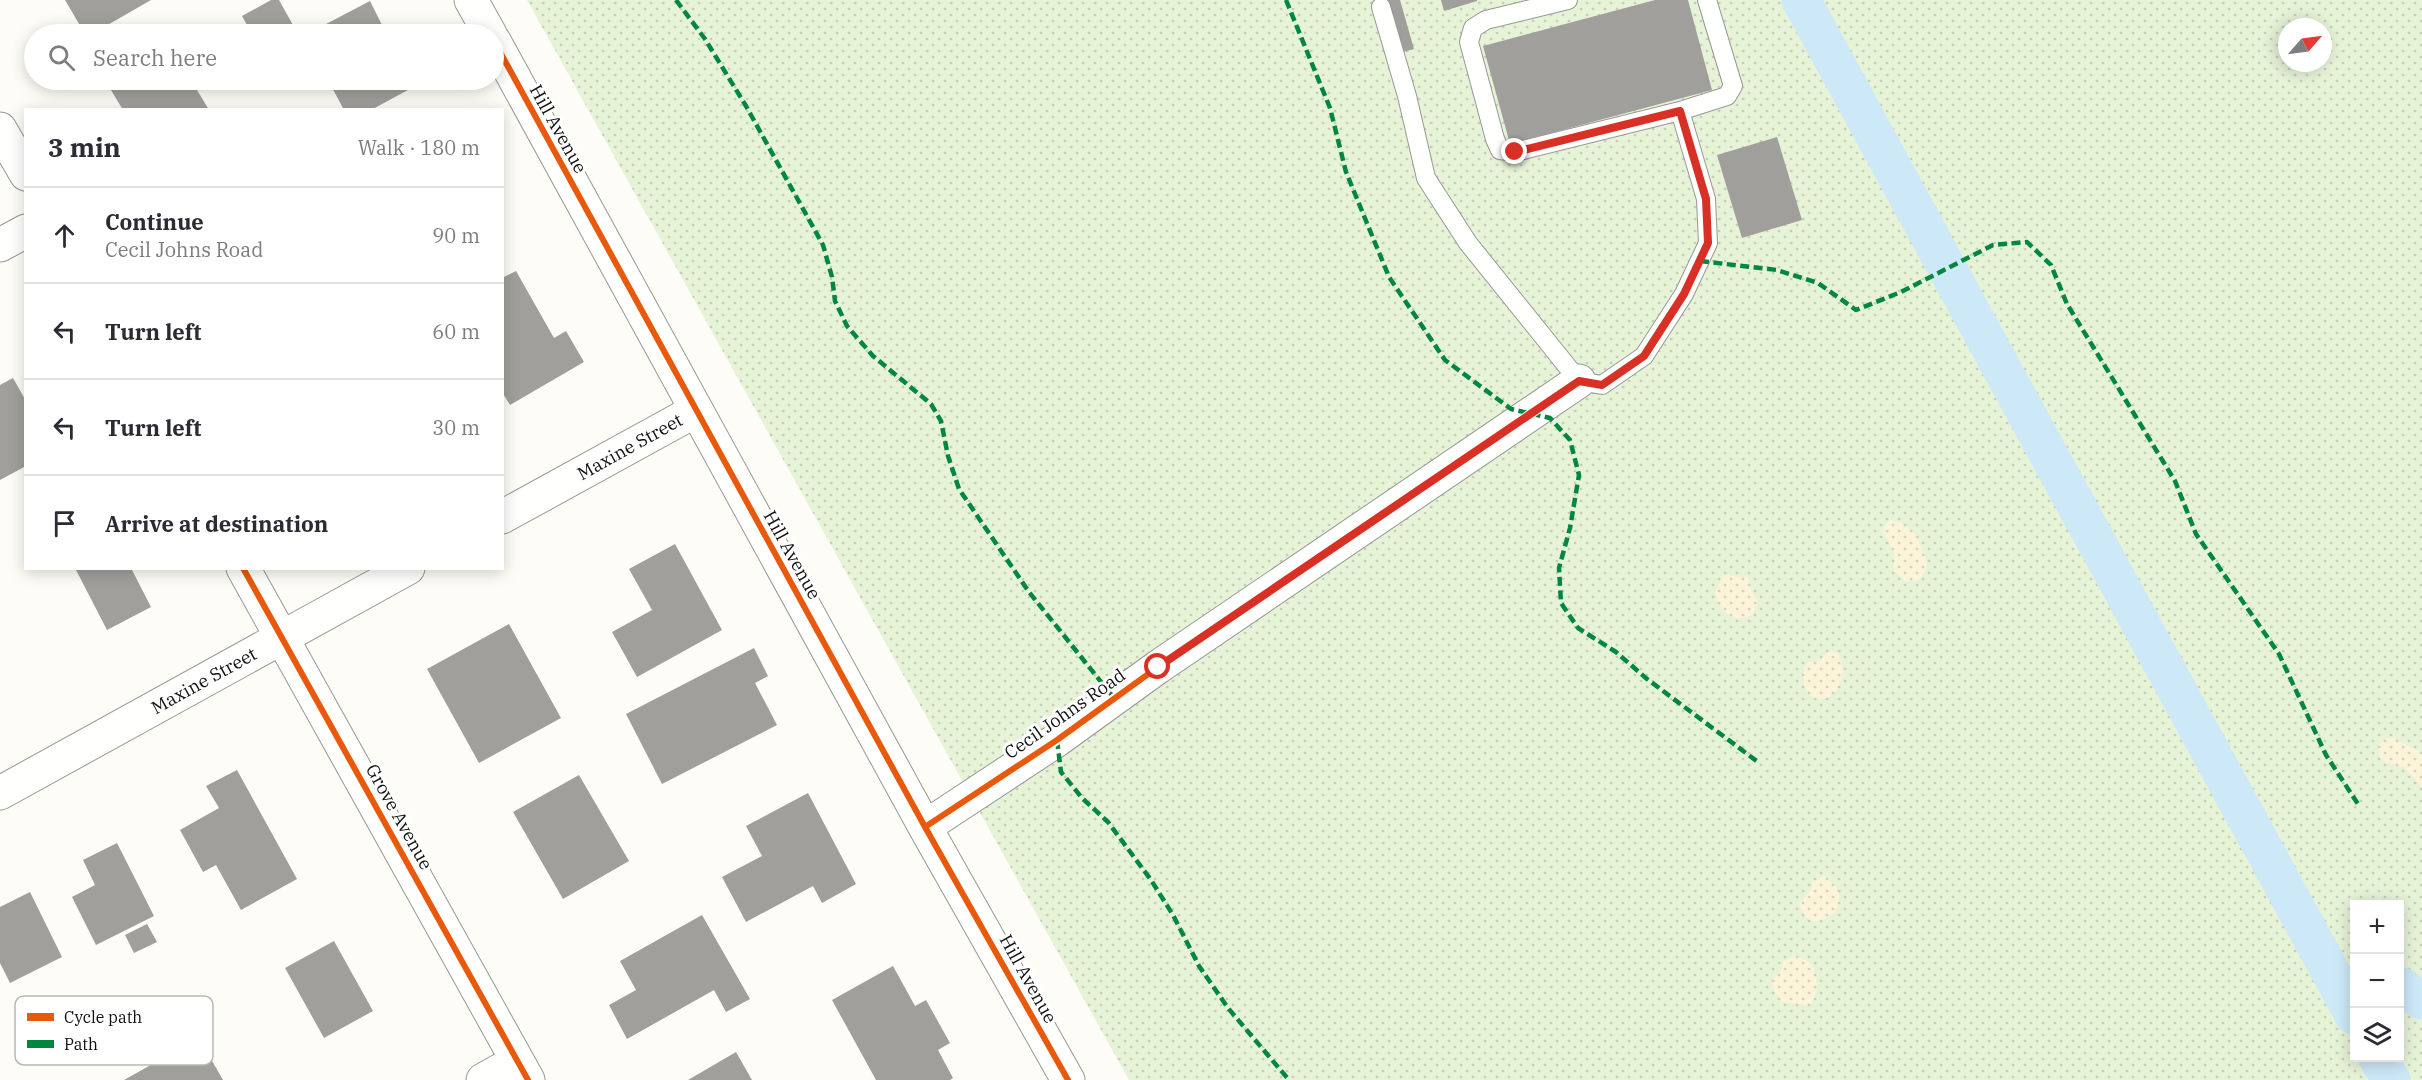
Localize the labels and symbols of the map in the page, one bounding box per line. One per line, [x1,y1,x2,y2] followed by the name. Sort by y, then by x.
[2278,18,2332,72] north arrow
[525,80,592,177] street label: Hill Avenue
[1501,138,1527,164] route end
[573,408,687,485] street label: Maxine Street
[759,506,826,603] street label: Hill Avenue
[147,642,261,719] street label: Maxine Street
[1144,653,1170,679] route start
[1000,663,1130,764] street label: Cecil Johns Road
[361,760,438,874] street label: Grove Avenue
[995,930,1062,1027] street label: Hill Avenue
[15,996,213,1065] legend
[64,1007,142,1027] text: Cycle path
[64,1034,98,1054] text: Path

